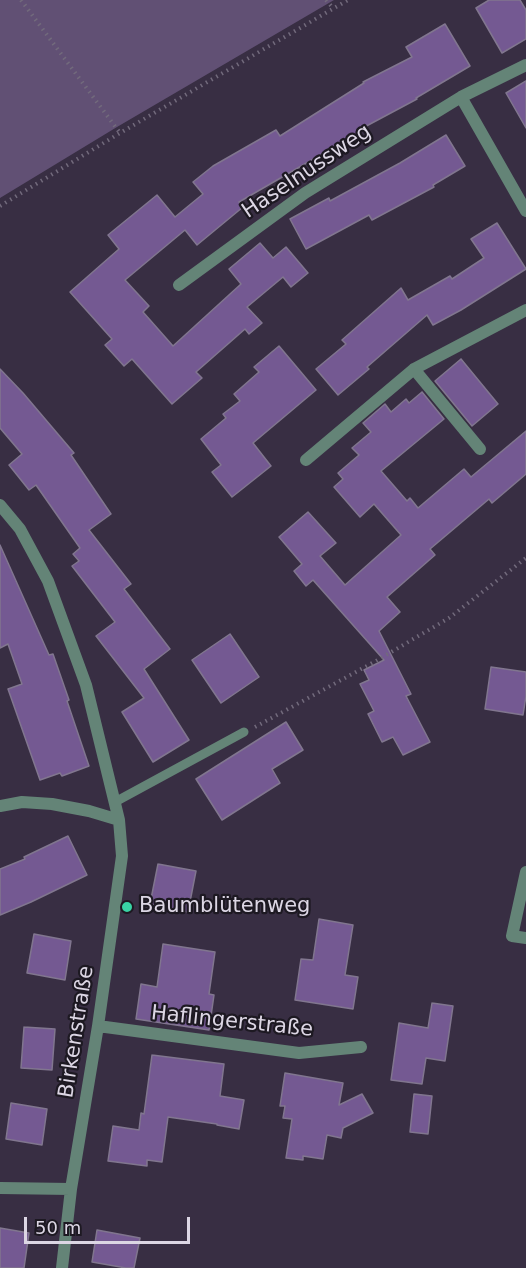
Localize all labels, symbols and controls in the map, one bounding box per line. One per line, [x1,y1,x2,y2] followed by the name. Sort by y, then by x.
[238,120,376,224] street label: Haselnussweg
[139,894,310,920] place label: Baumblütenweg
[120,900,134,914] marker: Baumblütenweg
[54,964,100,1100] street label: Birkenstraße
[150,1001,314,1043] street label: Haflingerstraße
[27,1205,194,1243] scale bar
[35,1217,81,1238] text: 50 m

